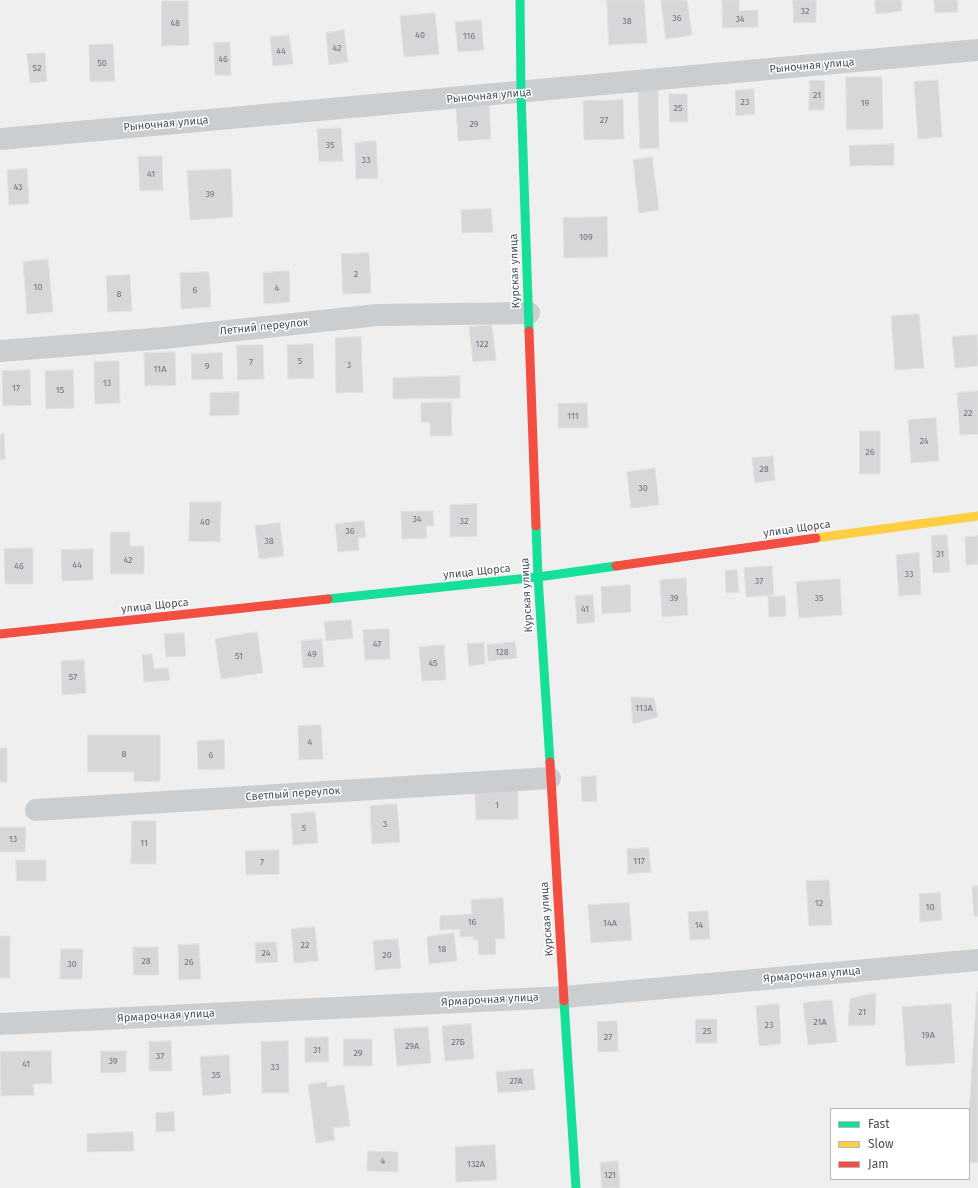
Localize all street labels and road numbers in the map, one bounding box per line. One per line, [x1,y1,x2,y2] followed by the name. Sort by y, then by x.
[769,56,855,76] street label: Рыночная улица
[446,86,532,106] street label: Рыночная улица
[123,114,209,134] street label: Рыночная улица
[507,233,523,309] street label: Курская улица
[219,316,309,338] street label: Летний переулок
[762,518,832,540] street label: улица Щорса
[518,557,536,633] street label: Курская улица
[443,562,511,582] street label: улица Щорса
[121,596,189,616] street label: улица Щорса
[245,784,341,804] street label: Светлый переулок
[538,881,556,957] street label: Курская улица
[763,964,861,986] street label: Ярмарочная улица
[441,991,539,1009] street label: Ярмарочная улица
[117,1007,215,1025] street label: Ярмарочная улица

